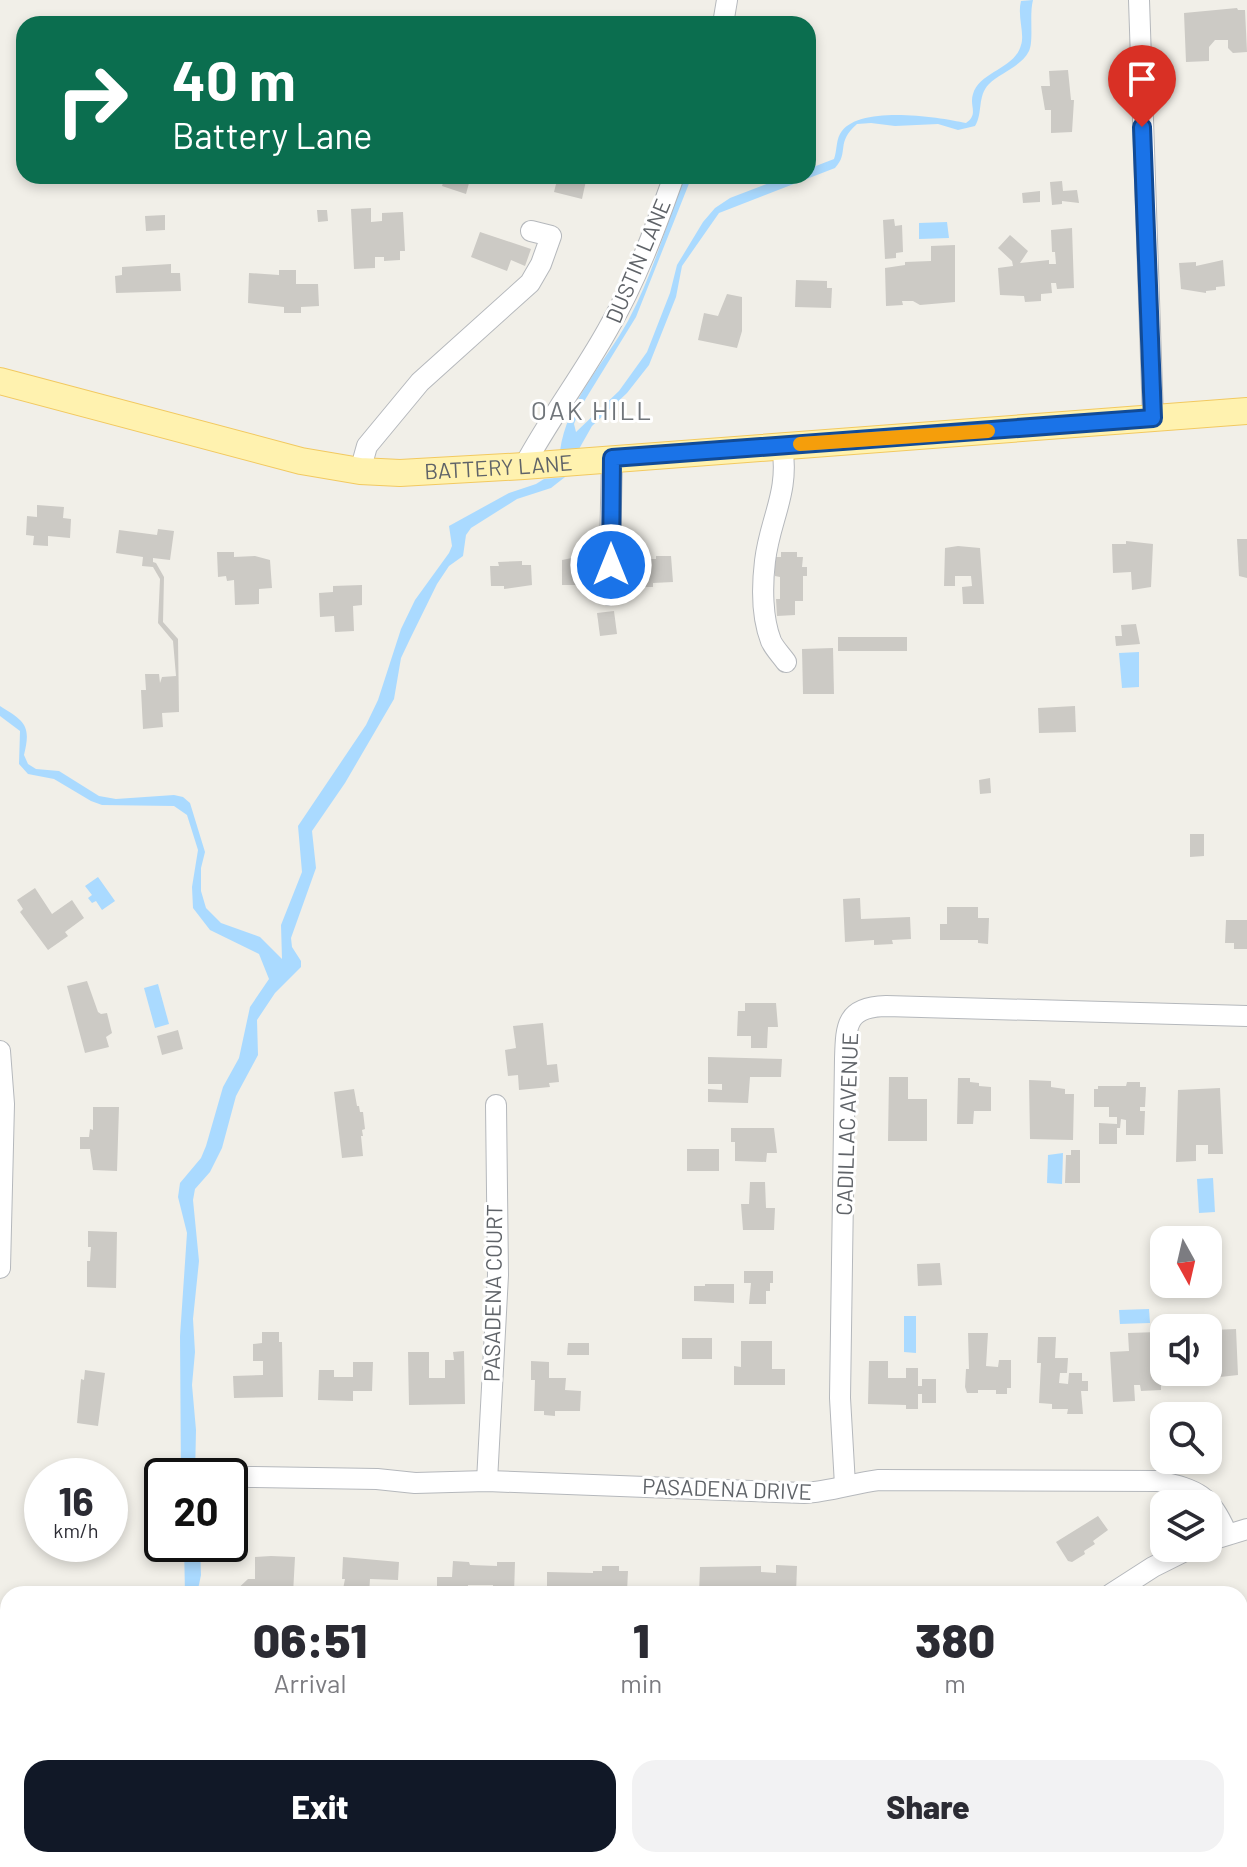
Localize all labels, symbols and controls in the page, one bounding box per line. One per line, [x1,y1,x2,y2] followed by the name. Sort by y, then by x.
[172,45,296,112] text: 40 m
[1108,45,1176,127] pin
[40,48,144,152] icon: right
[1120,57,1164,101] icon: arrive
[172,113,373,156] text: Battery Lane
[599,195,675,327] street label: DUSTIN LANE
[531,394,653,425] district label: OAK HILL
[424,448,573,484] street label: BATTERY LANE
[569,523,653,607] position arrow
[830,1032,862,1216] street label: CADILLAC AVENUE
[477,1204,507,1382] street label: PASADENA COURT
[1150,1226,1222,1298] north arrow
[1150,1226,1222,1562] map controls
[1150,1314,1222,1386] button: sound
[1150,1402,1222,1474] button: search
[144,1458,248,1562] speed limit sign: 20
[642,1472,812,1504] street label: PASADENA DRIVE
[58,1476,94,1524] text: 16
[1150,1490,1222,1562] button: layers
[53,1518,99,1542] text: km/h
[253,1610,367,1668] text: 06:51
[633,1610,650,1668] text: 1
[915,1610,995,1668] text: 380
[274,1667,346,1698] text: Arrival
[620,1667,662,1698] text: min
[944,1667,966,1698] text: m
[24,1760,616,1852] button: Exit
[632,1760,1224,1852] button: Share

